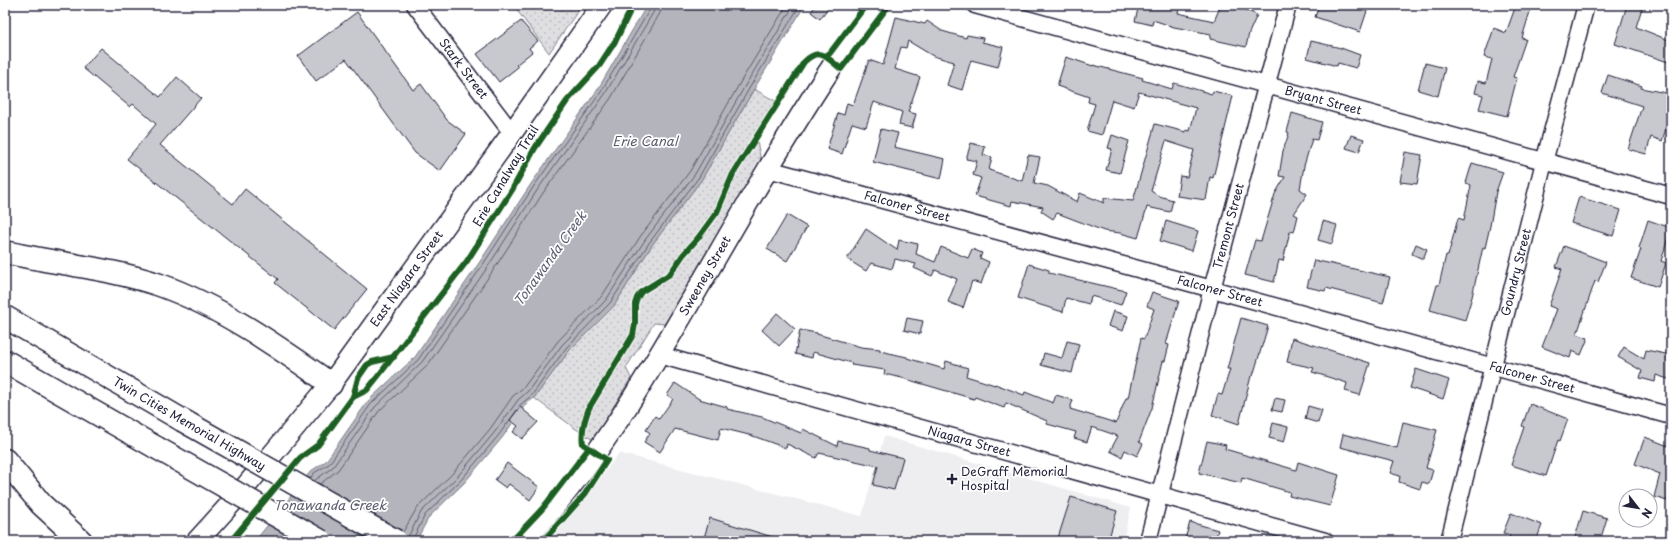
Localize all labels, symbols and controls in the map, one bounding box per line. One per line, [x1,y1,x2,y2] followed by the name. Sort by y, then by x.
[435,34,493,102] street label: Stark Street
[1283,80,1364,119] street label: Bryant Street
[468,121,543,230] street label: Erie Canalway Trail
[612,131,680,150] water label: Erie Canal
[1208,181,1248,271] street label: Tremont Street
[862,185,952,226] street label: Falconer Street
[509,206,591,309] water label: Tonawanda Creek
[365,226,447,330] street label: East Niagara Street
[1496,226,1535,318] street label: Goundry Street
[674,232,735,319] street label: Sweeney Street
[1175,270,1265,311] street label: Falconer Street
[1487,356,1577,397] street label: Falconer Street
[110,372,269,474] street label: Twin Cities Memorial Highway
[926,421,1013,461] street label: Niagara Street
[961,462,1068,494] place label: DeGraff Memorial Hospital
[946,473,958,485] marker: DeGraff Memorial Hospital
[1618,488,1658,528] north arrow
[274,495,388,514] water label: Tonawanda Creek
[1637,505,1657,522] text: N

